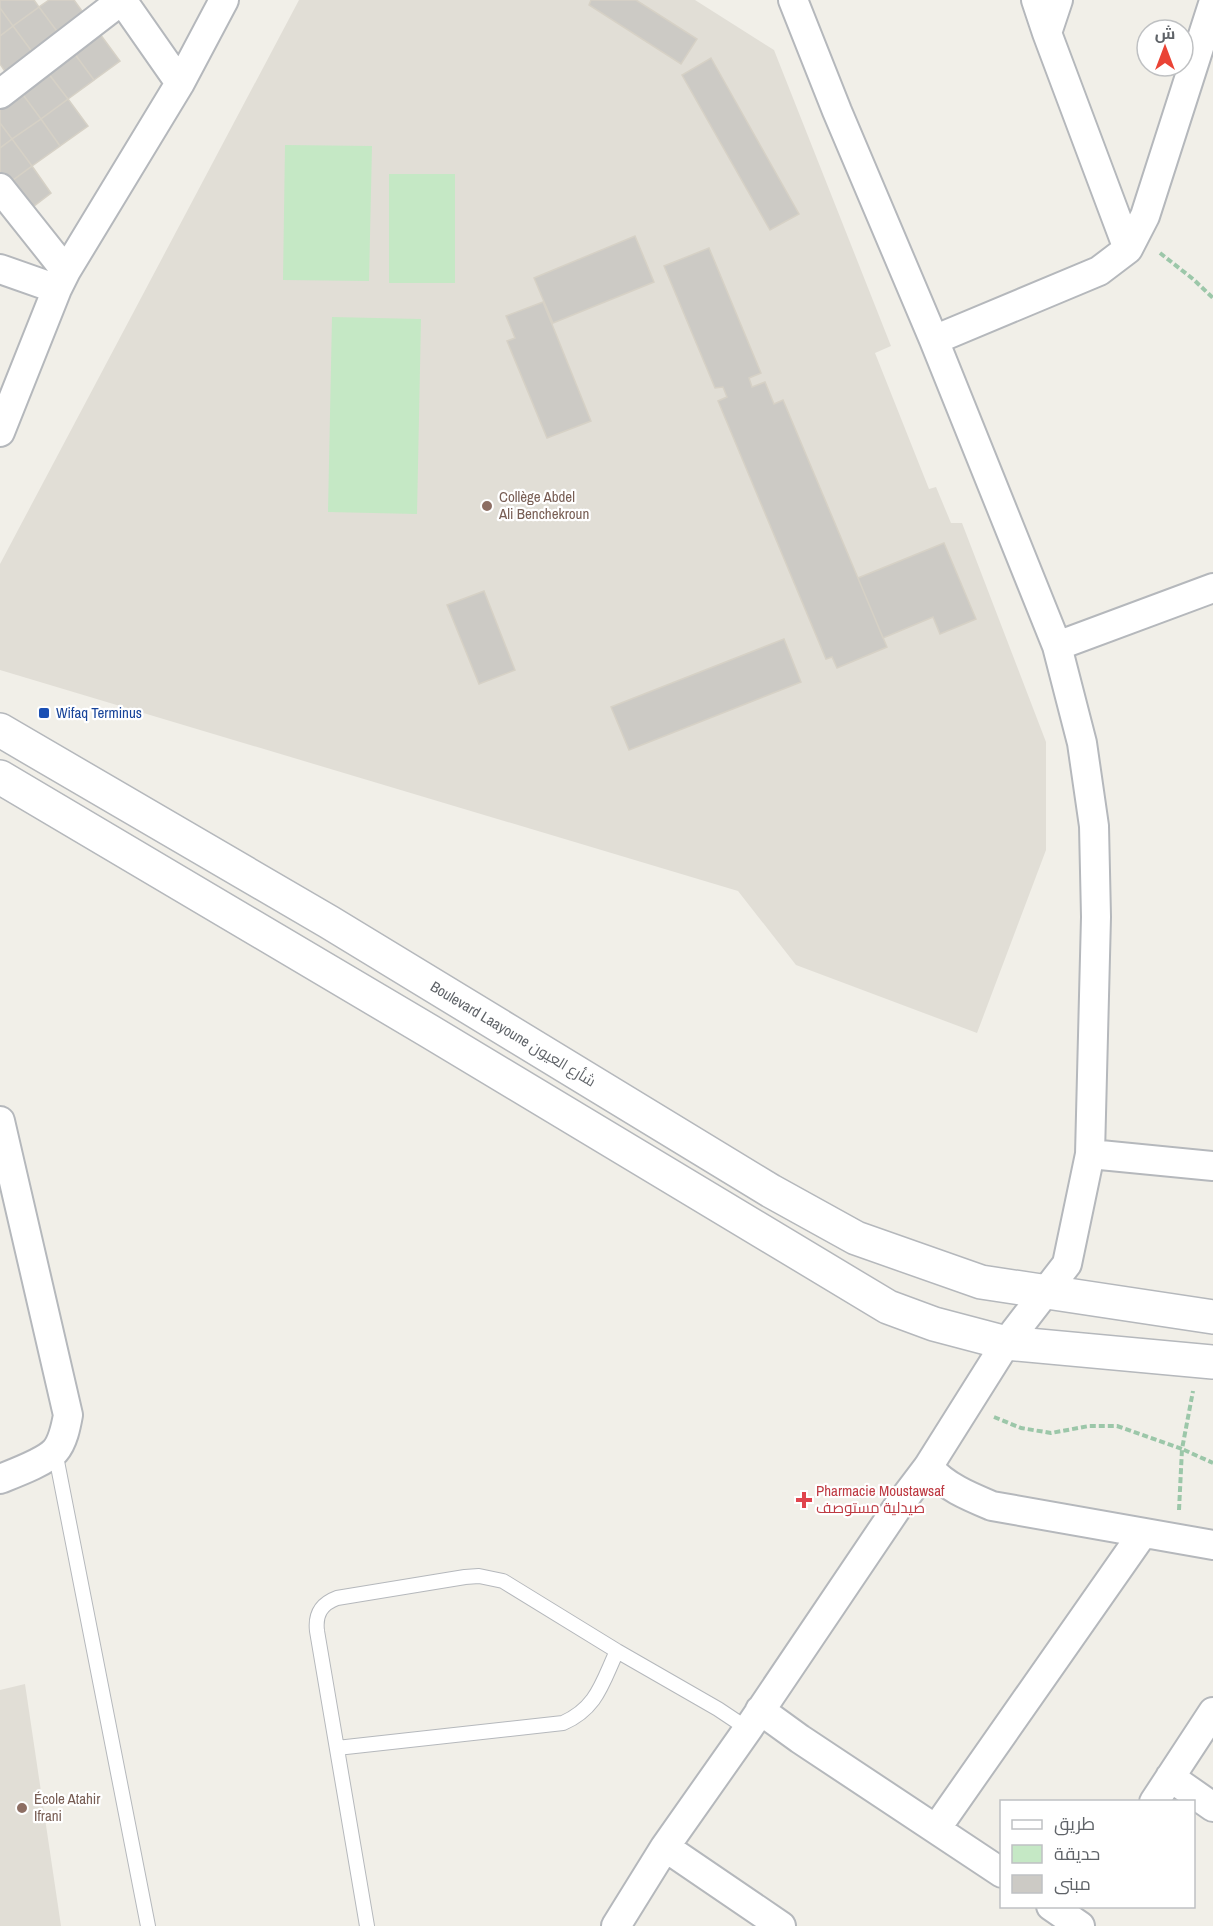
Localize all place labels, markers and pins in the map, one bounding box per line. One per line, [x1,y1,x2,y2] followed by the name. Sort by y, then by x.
[498,486,589,524] place label: Collège Abdel Ali Benchekroun
[480,499,494,513] marker: Collège Abdel Ali Benchekroun
[56,702,142,723] place label: Wifaq Terminus
[37,706,51,720] marker: Wifaq Terminus
[816,1480,945,1518] place label: Pharmacie Moustawsaf صيدلية مستوصف
[797,1493,811,1507] marker: Pharmacie Moustawsaf صيدلية مستوصف
[34,1788,100,1826] place label: École Atahir Ifrani
[15,1801,29,1815] marker: École Atahir Ifrani

